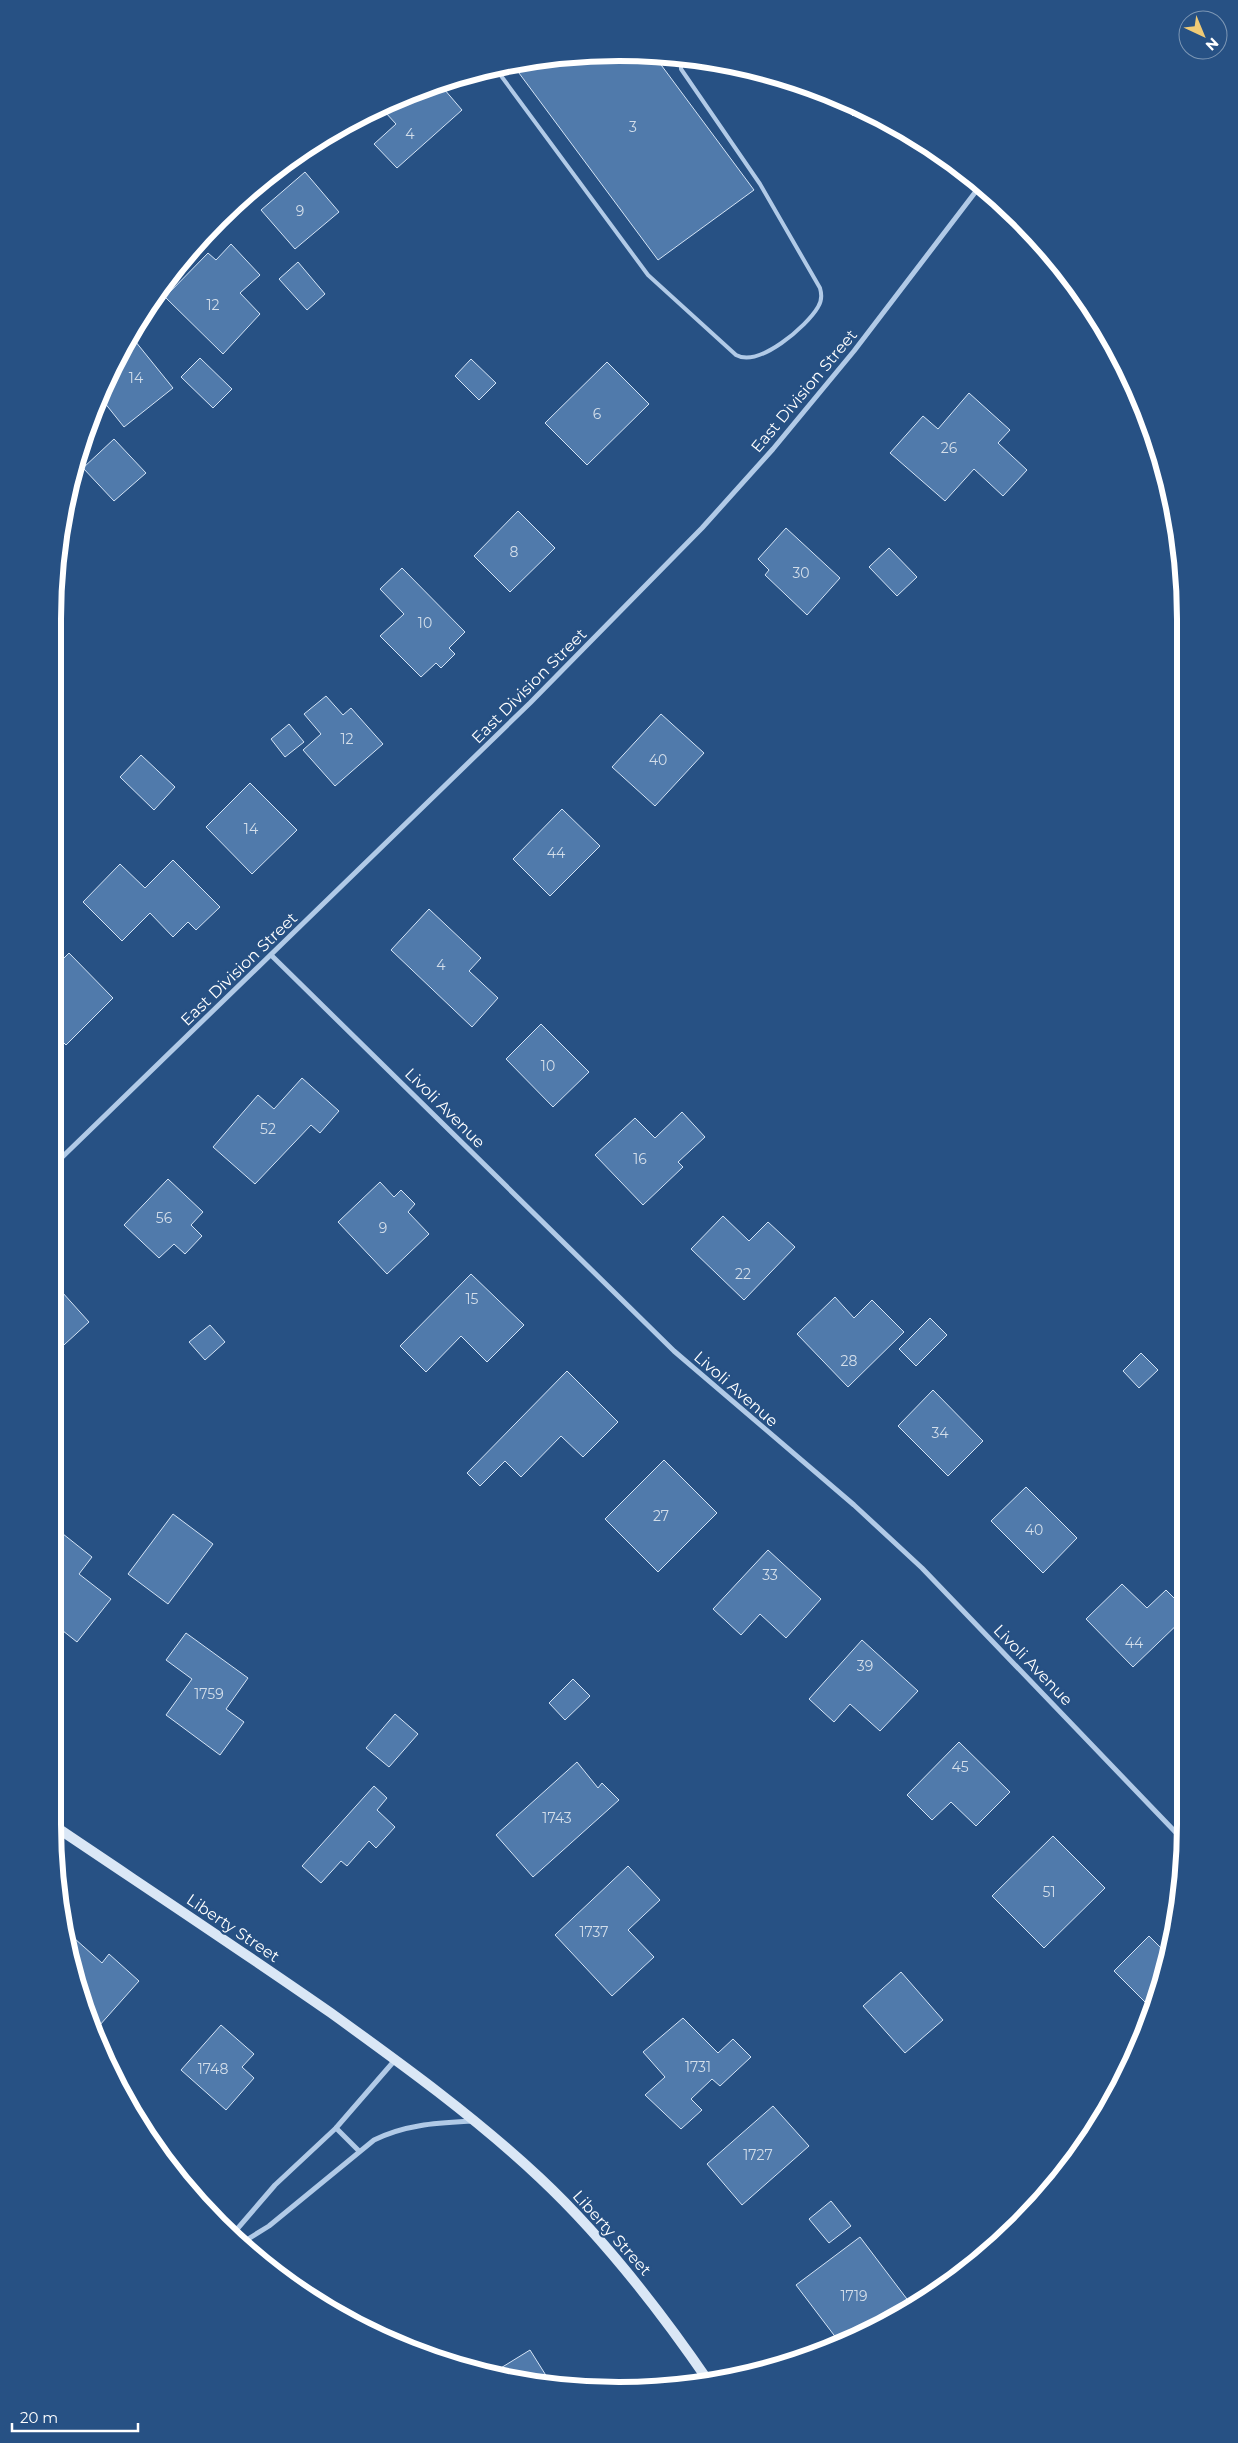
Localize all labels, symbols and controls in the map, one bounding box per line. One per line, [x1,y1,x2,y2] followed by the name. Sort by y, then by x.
[1178,10,1228,60] north arrow
[1202,34,1222,55] text: N
[629,118,637,136] house number: 3
[405,125,415,143] house number: 4
[296,202,304,220] house number: 9
[206,296,220,314] house number: 12
[747,325,861,456] street label: East Division Street
[129,369,144,387] house number: 14
[593,405,602,423] house number: 6
[941,439,958,457] house number: 26
[510,543,519,561] house number: 8
[792,564,810,582] house number: 30
[418,614,432,632] house number: 10
[468,624,591,747] street label: East Division Street
[340,730,354,748] house number: 12
[649,751,667,769] house number: 40
[244,820,259,838] house number: 14
[547,844,566,862] house number: 44
[177,908,302,1030] street label: East Division Street
[436,956,446,974] house number: 4
[541,1057,555,1075] house number: 10
[401,1064,489,1152] street label: Livoli Avenue
[260,1120,276,1138] house number: 52
[633,1150,647,1168] house number: 16
[156,1209,173,1227] house number: 56
[379,1219,387,1237] house number: 9
[735,1265,751,1283] house number: 22
[466,1290,479,1308] house number: 15
[690,1347,782,1431] street label: Livoli Avenue
[841,1352,858,1370] house number: 28
[931,1424,949,1442] house number: 34
[653,1507,669,1525] house number: 27
[1025,1521,1043,1539] house number: 40
[762,1566,778,1584] house number: 33
[990,1621,1076,1709] street label: Livoli Avenue
[1125,1634,1144,1652] house number: 44
[857,1657,873,1675] house number: 39
[194,1685,224,1703] house number: 1759
[951,1758,969,1776] house number: 45
[542,1809,572,1827] house number: 1743
[1043,1883,1055,1901] house number: 51
[183,1890,284,1966] street label: Liberty Street
[579,1923,609,1941] house number: 1737
[685,2058,711,2076] house number: 1731
[198,2060,228,2078] house number: 1748
[743,2146,773,2164] house number: 1727
[569,2186,656,2280] street label: Liberty Street
[840,2287,868,2305] house number: 1719
[12,2400,139,2432] scale bar
[20,2408,58,2427] text: 20 m

